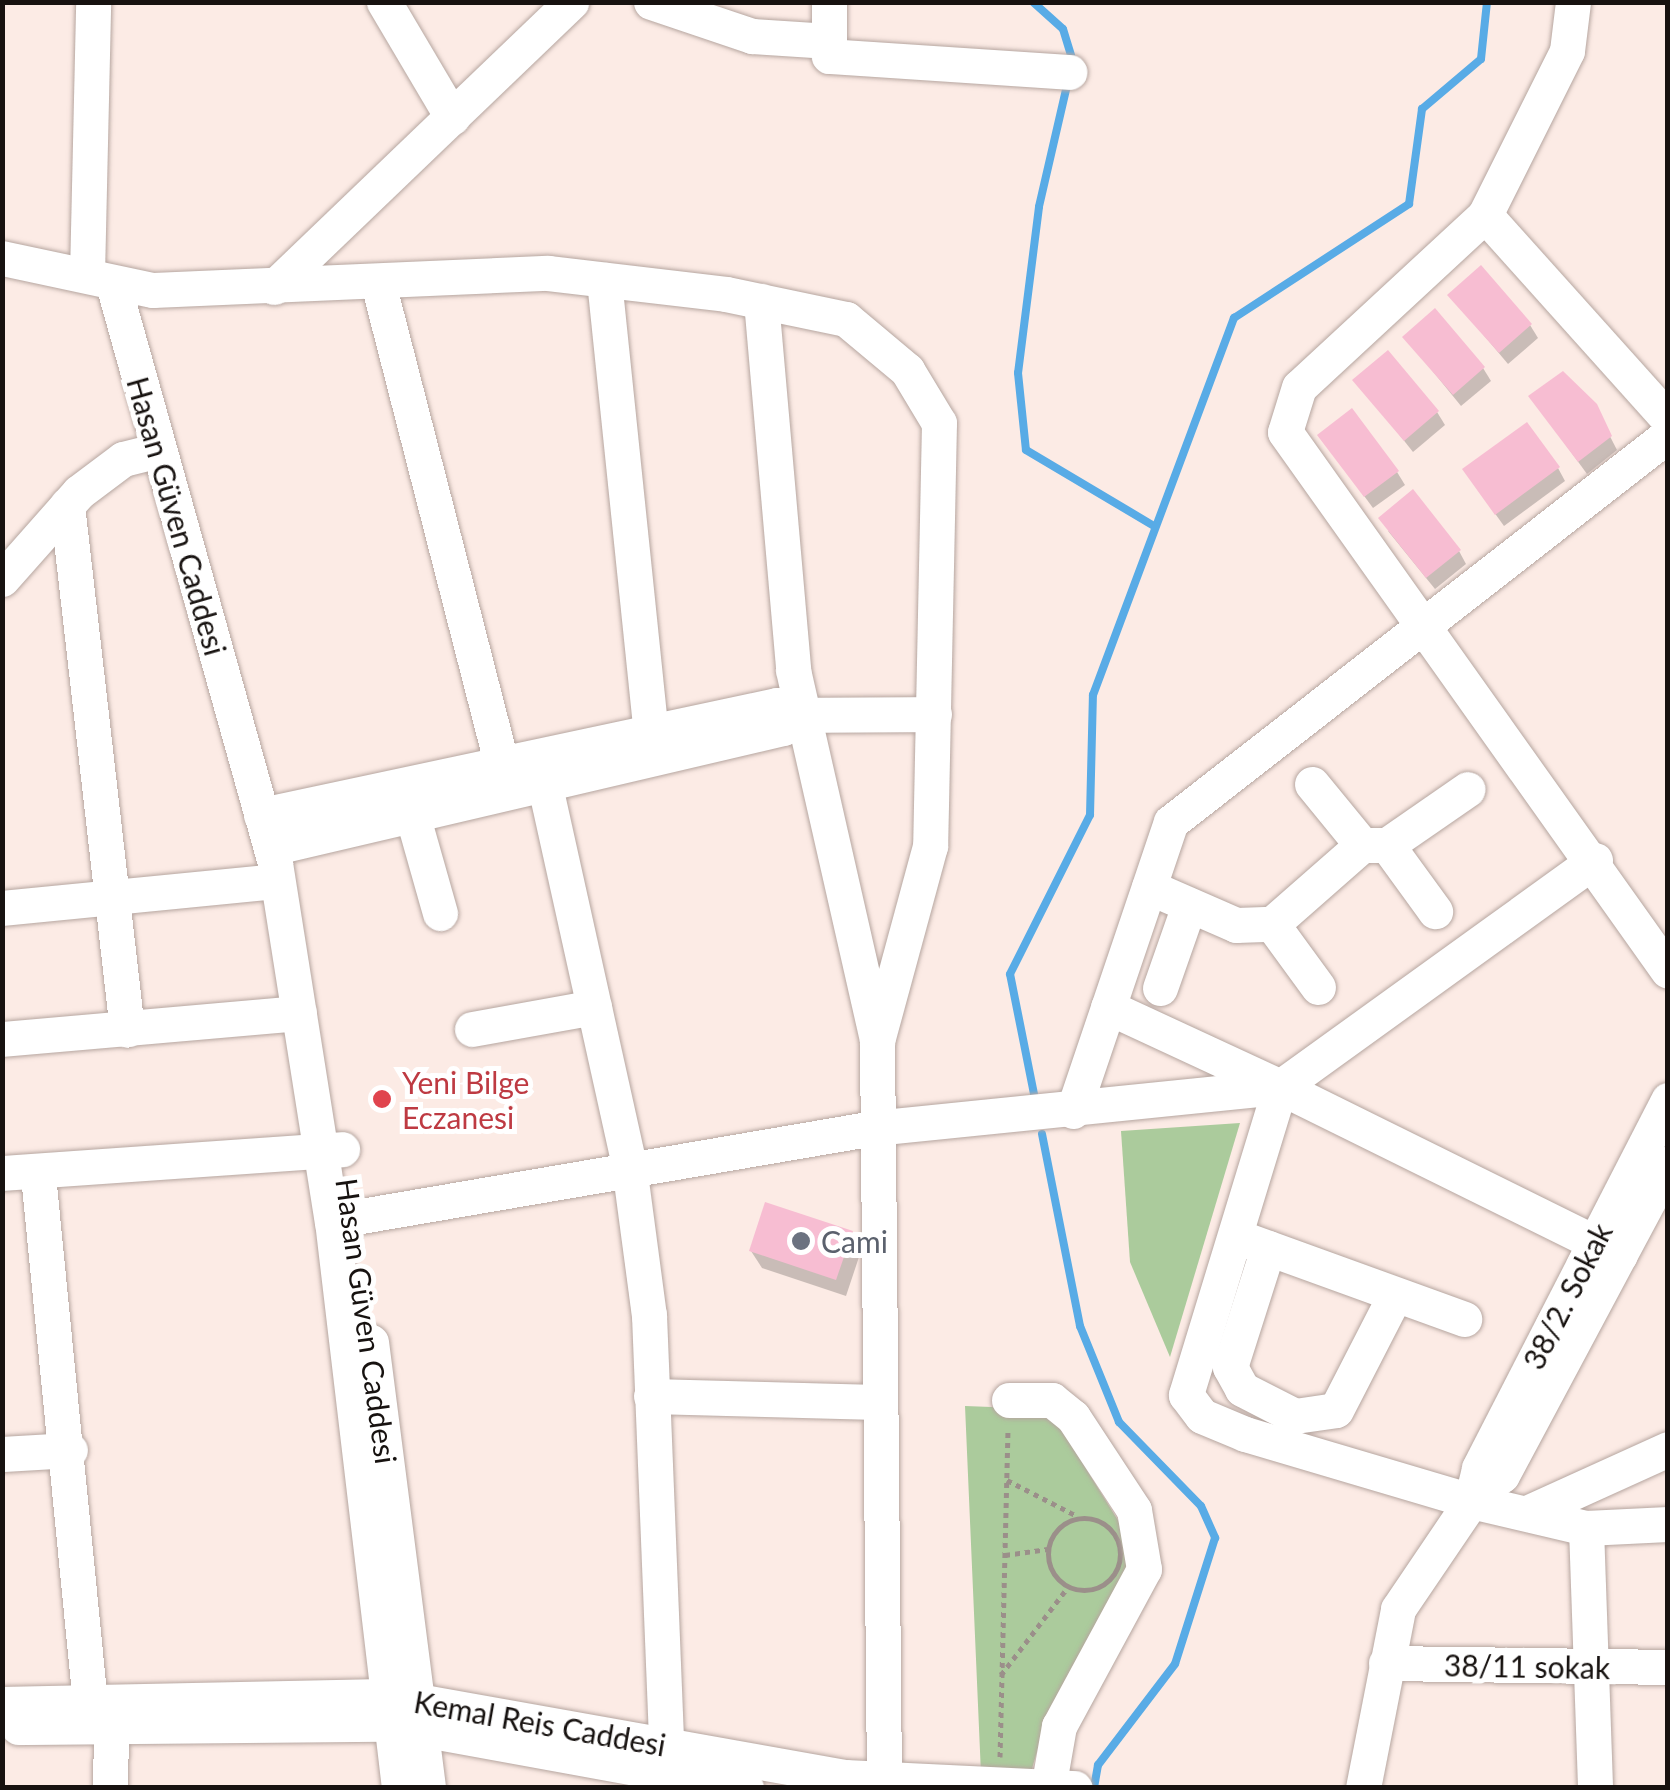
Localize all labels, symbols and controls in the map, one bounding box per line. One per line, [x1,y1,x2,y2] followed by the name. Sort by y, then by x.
[120,373,234,659] street label: Hasan Güven Caddesi
[402,1064,529,1134] place label: Yeni Bilge Eczanesi
[371,1088,393,1110] marker: Yeni Bilge Eczanesi
[329,1176,405,1466] street label: Hasan Güven Caddesi
[1515,1217,1619,1375] street label: 38/2. Sokak
[821,1223,888,1259] place label: Cami
[790,1230,812,1252] marker: Cami
[1444,1647,1610,1685] street label: 38/11 sokak
[411,1683,669,1763] street label: Kemal Reis Caddesi

